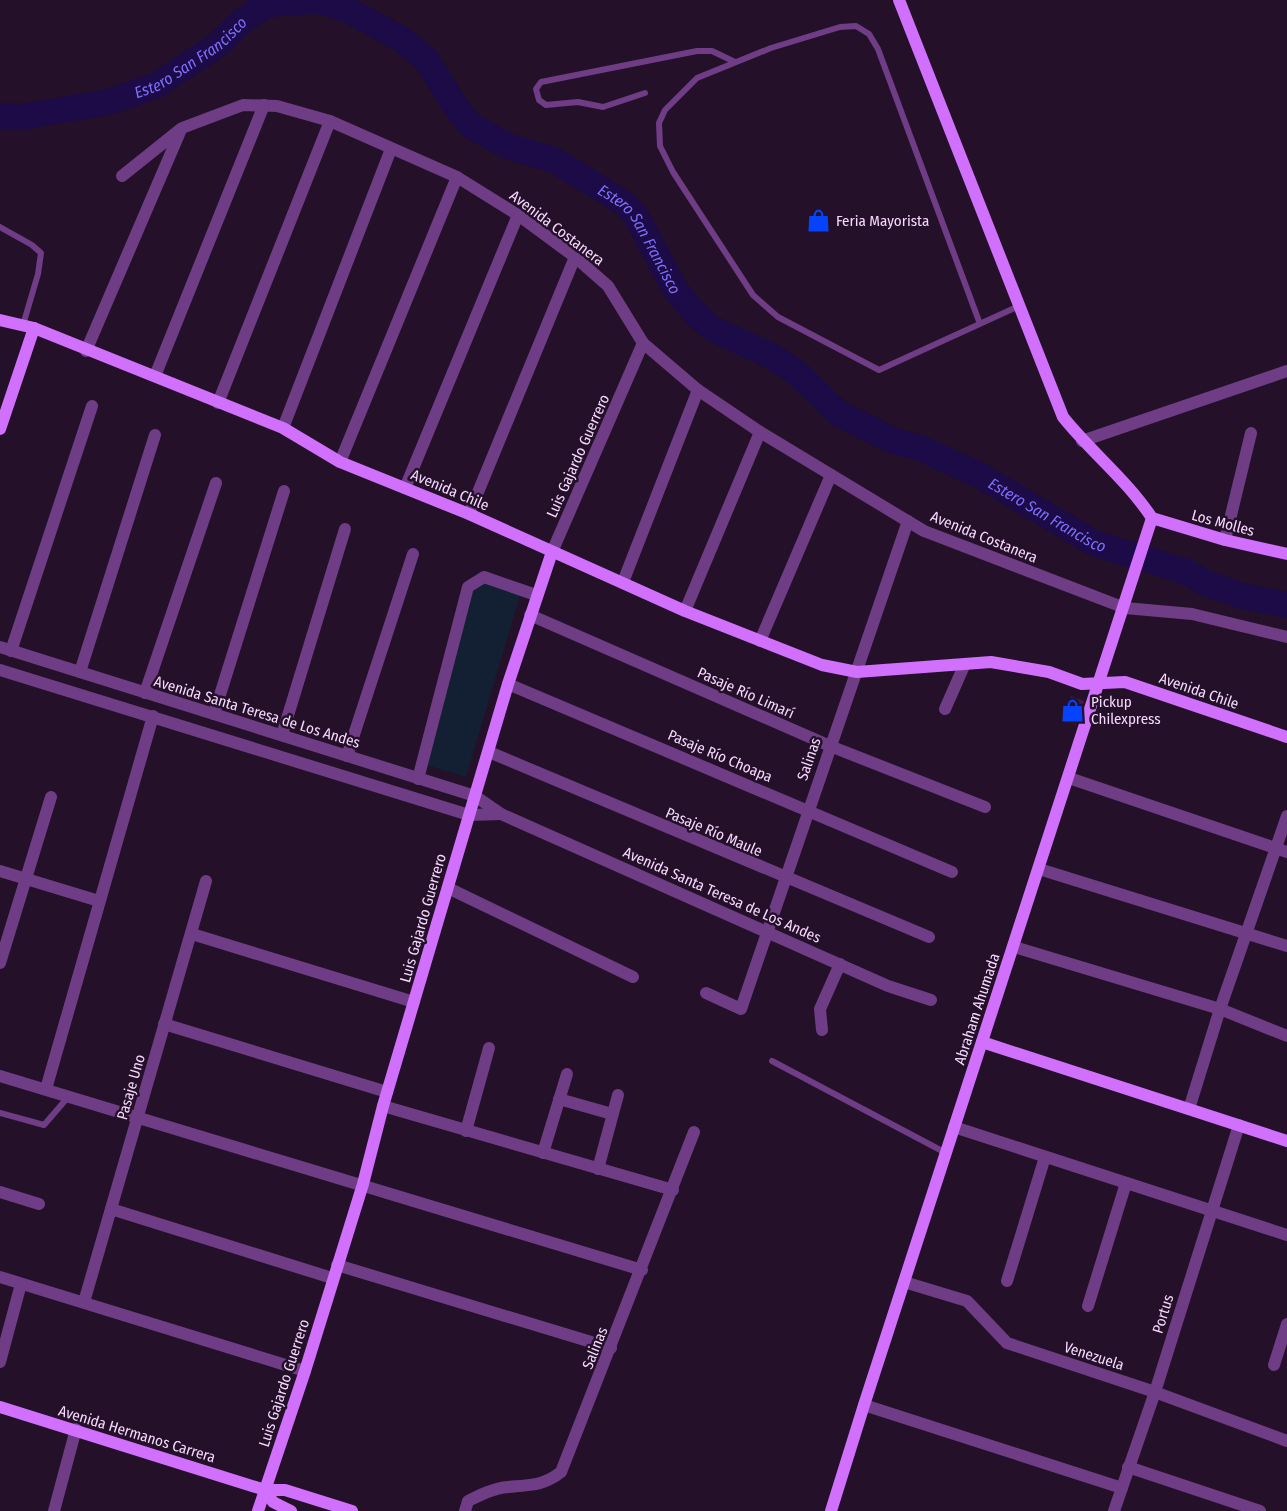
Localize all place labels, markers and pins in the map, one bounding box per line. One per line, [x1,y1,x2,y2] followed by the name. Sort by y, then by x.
[805,208,831,234] shop icon: Feria Mayorista
[836,212,929,230] place label: Feria Mayorista
[1091,693,1161,728] place label: Pickup Chilexpress
[1060,698,1086,724] shop icon: Pickup Chilexpress

